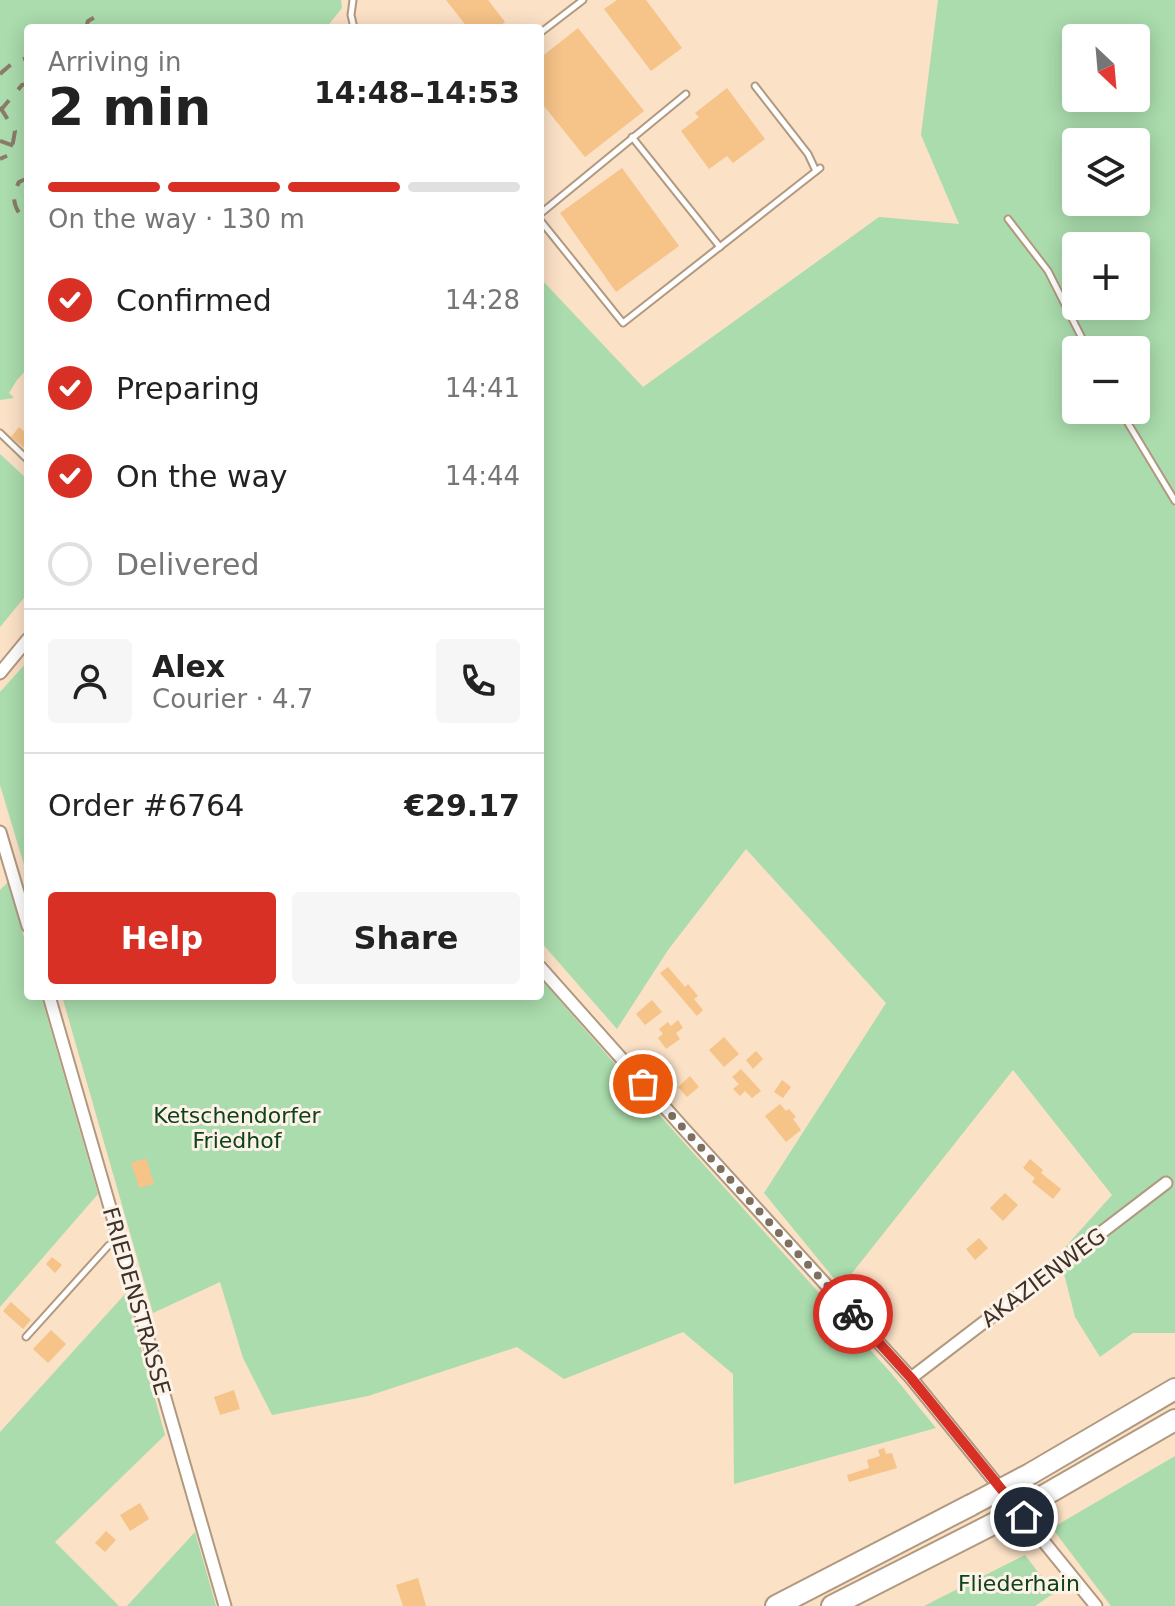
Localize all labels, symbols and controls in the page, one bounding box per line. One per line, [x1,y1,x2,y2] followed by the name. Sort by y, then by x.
[1062,24,1150,112] north arrow
[1062,24,1150,424] map controls
[48,47,182,77] text: Arriving in
[314,75,520,110] text: 14:48–14:53
[48,77,211,137] text: 2 min
[1062,128,1150,216] button: layers
[48,204,305,234] text: On the way · 130 m
[1062,232,1150,320] button: +
[48,278,92,322] icon: check
[116,283,272,318] text: Confirmed
[445,285,520,315] text: 14:28
[1062,336,1150,424] button: −
[48,366,92,410] icon: check
[116,371,260,406] text: Preparing
[445,373,520,403] text: 14:41
[48,454,92,498] icon: check
[116,459,288,494] text: On the way
[445,461,520,491] text: 14:44
[116,547,260,582] text: Delivered
[48,639,132,723] button: person
[436,639,520,723] button: phone
[152,649,225,684] text: Alex
[152,684,313,714] text: Courier · 4.7
[48,788,244,823] text: Order #6764
[404,788,520,823] text: €29.17
[48,892,276,984] button: Help
[292,892,520,984] button: Share
[609,1050,677,1118] pin
[621,1062,665,1106] icon: bag
[153,1103,322,1153] park label: Ketschendorfer Friedhof
[98,1204,175,1398] street label: FRIEDENSTRASSE
[976,1223,1110,1332] street label: AKAZIENWEG
[813,1274,893,1354] courier
[831,1292,875,1336] icon: bike
[990,1483,1058,1551] pin
[1002,1495,1046,1539] icon: home
[958,1571,1080,1596] park label: Fliederhain

